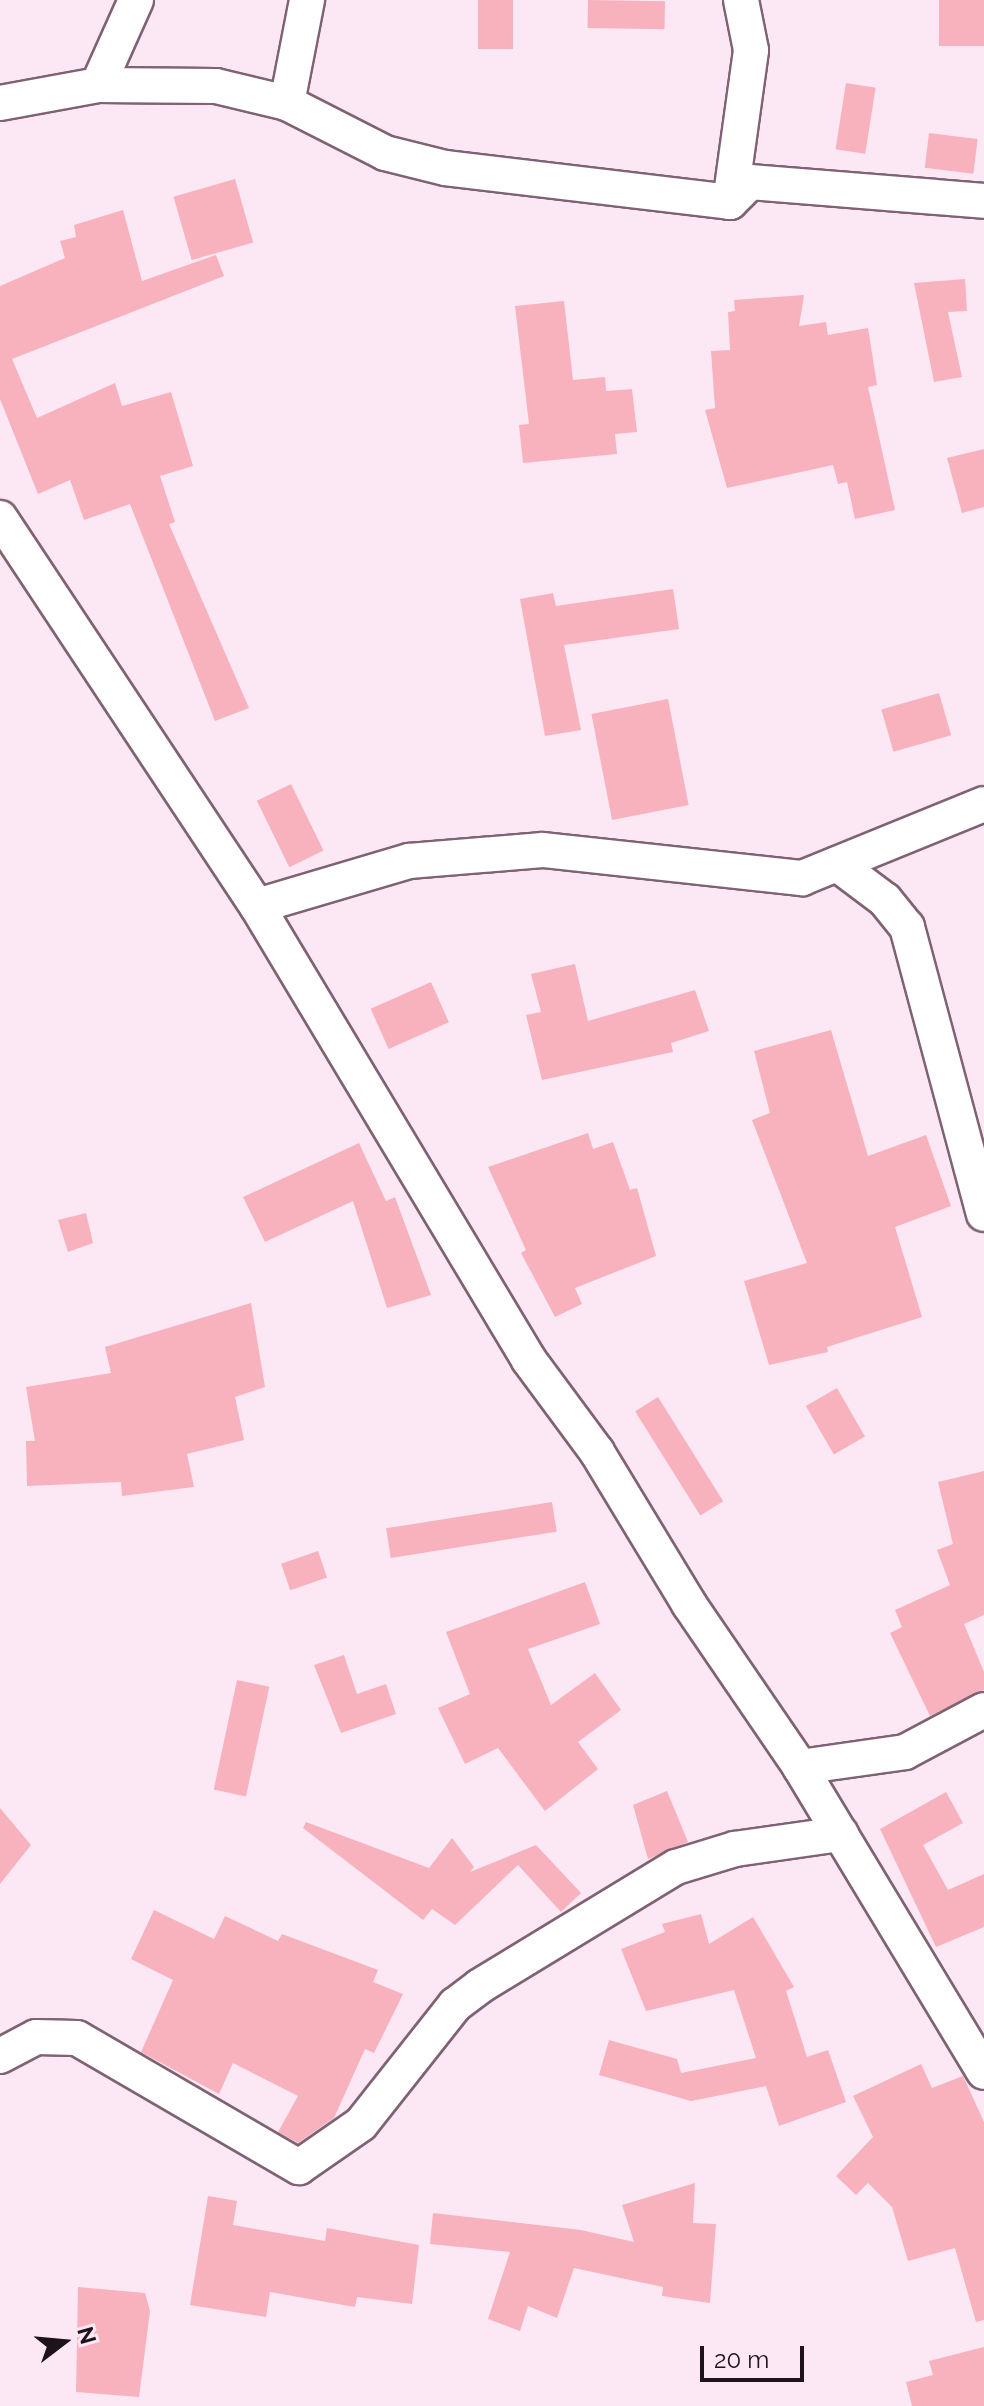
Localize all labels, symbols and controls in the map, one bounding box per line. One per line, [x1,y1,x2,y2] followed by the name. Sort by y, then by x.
[24,2302,104,2382] north arrow
[72,2324,102,2347] text: N
[704,2330,808,2380] scale bar
[714,2345,769,2374] text: 20 m

